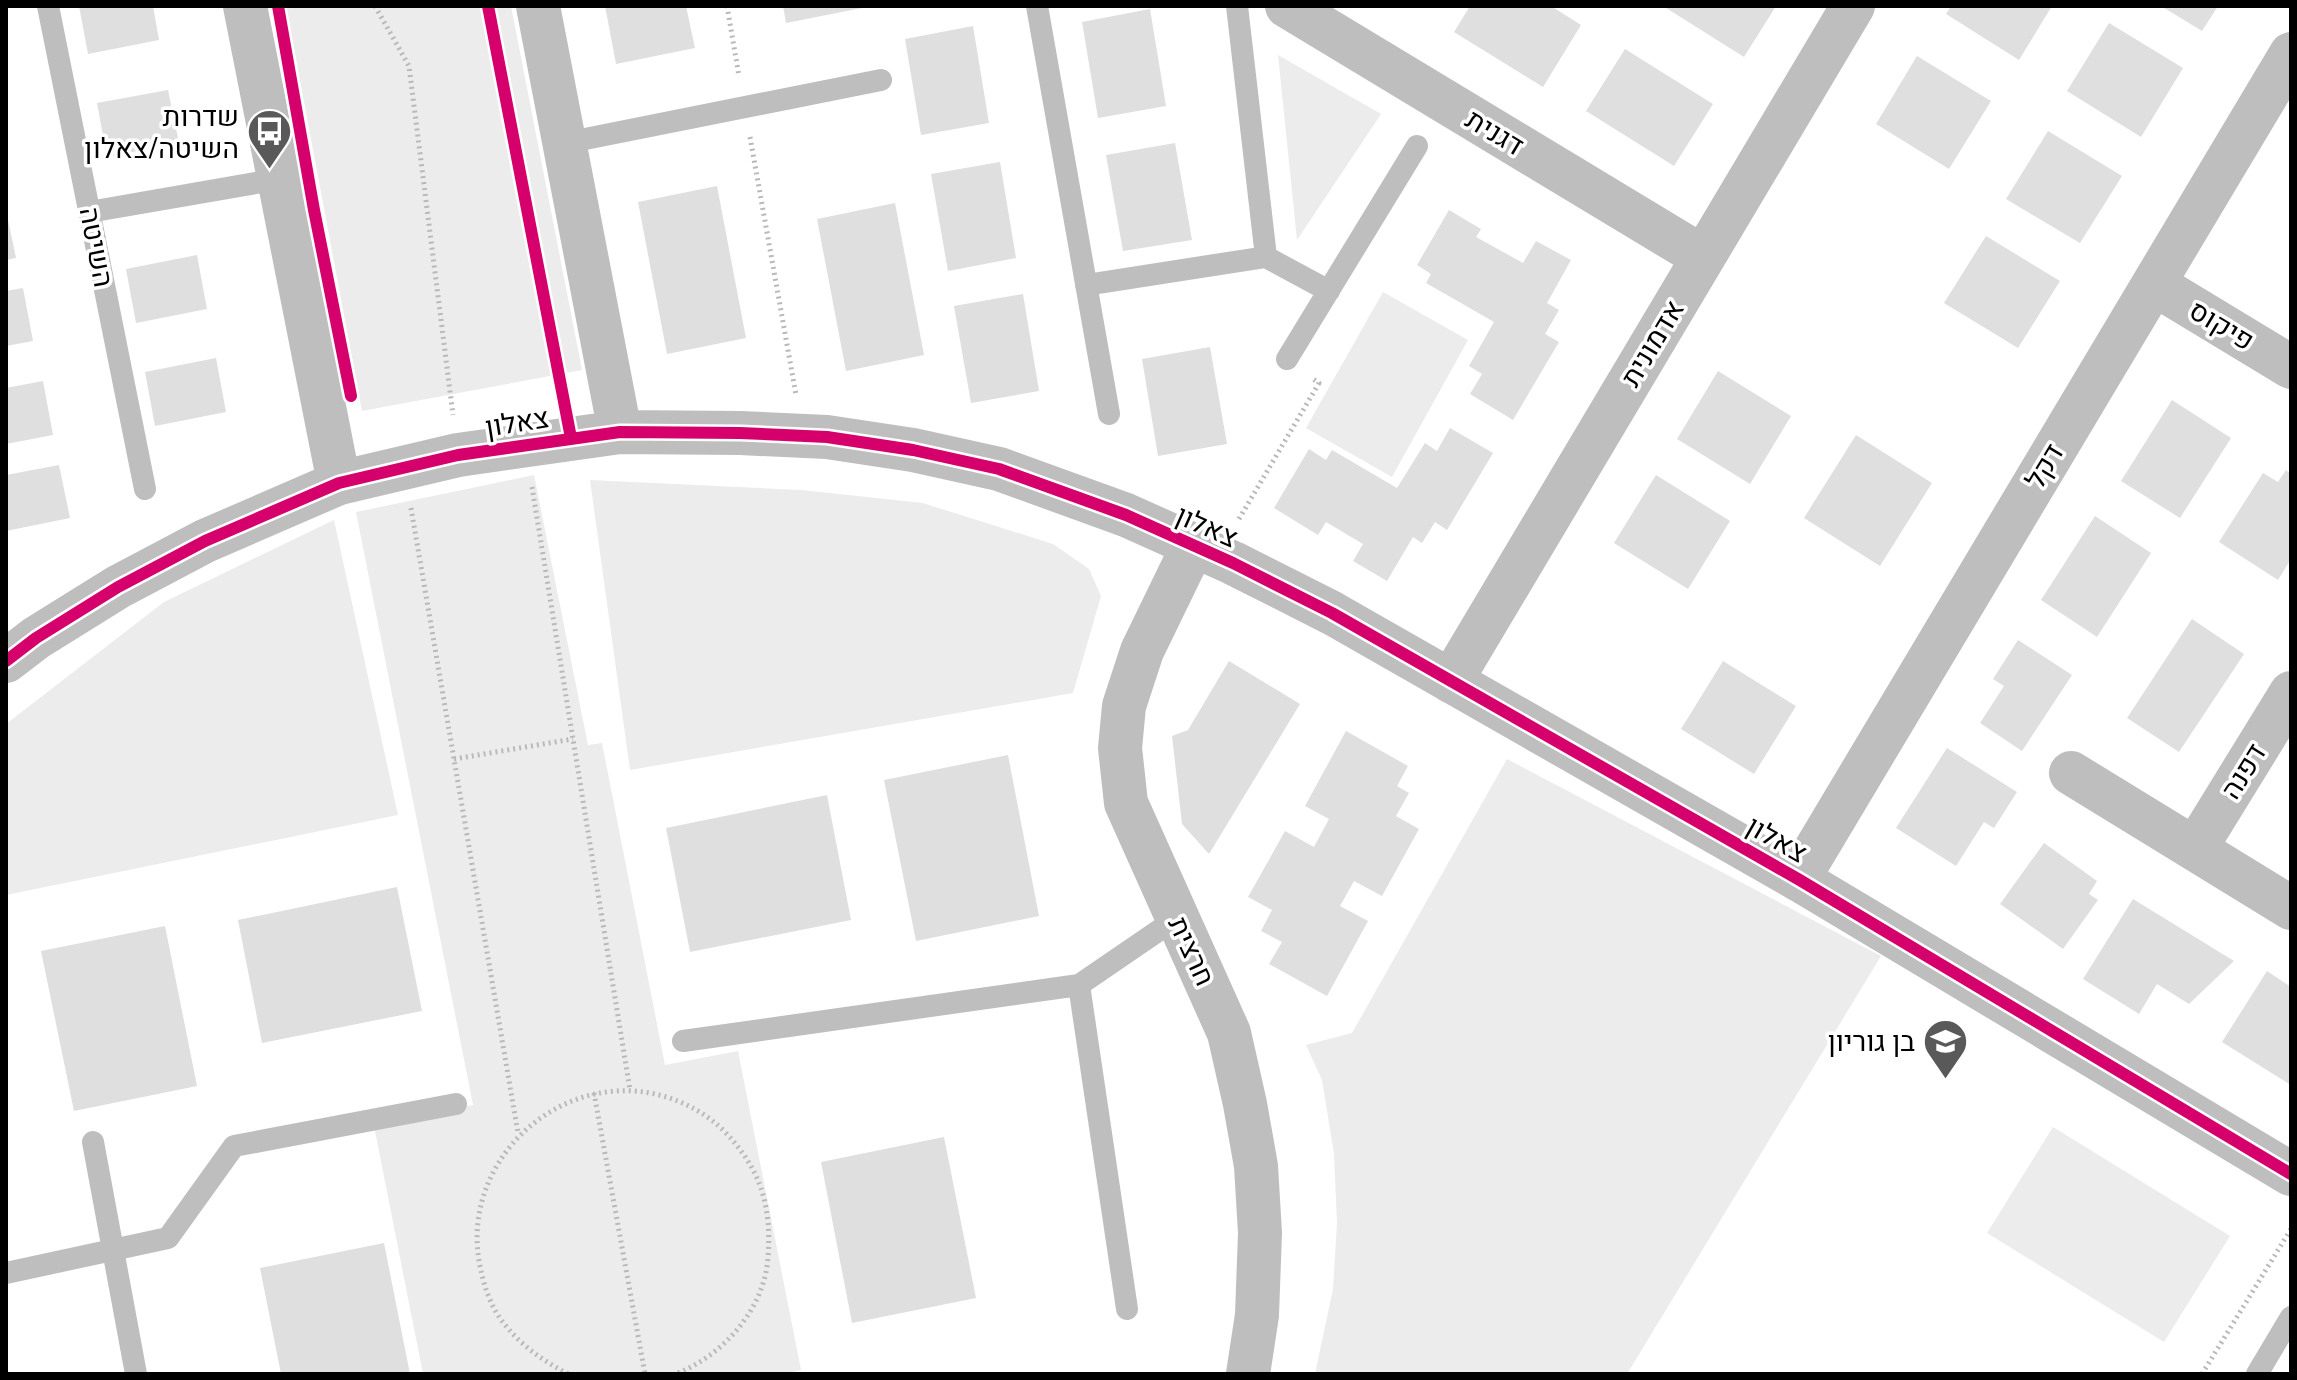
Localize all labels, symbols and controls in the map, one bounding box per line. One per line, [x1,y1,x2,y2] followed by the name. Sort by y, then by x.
[84,99,239,164] place label: שדרות השיטה/צאלון
[1460,102,1530,162] street label: דגנית
[246,108,294,171] bus stop icon: שדרות השיטה/צאלון
[74,204,121,290] street label: השיטה
[2184,293,2261,357] street label: פיקוס
[1613,294,1690,392] street label: אדמונית
[483,400,551,443] street label: צאלון
[2017,437,2070,494] street label: דקל
[1171,497,1243,554] street label: צאלון
[2213,737,2272,804] street label: דפנה
[1741,808,1813,869] street label: צאלון
[1162,911,1223,990] street label: חרצית
[1922,1017,1970,1080] school or university icon: בן גוריון
[1828,1024,1915,1057] place label: בן גוריון

